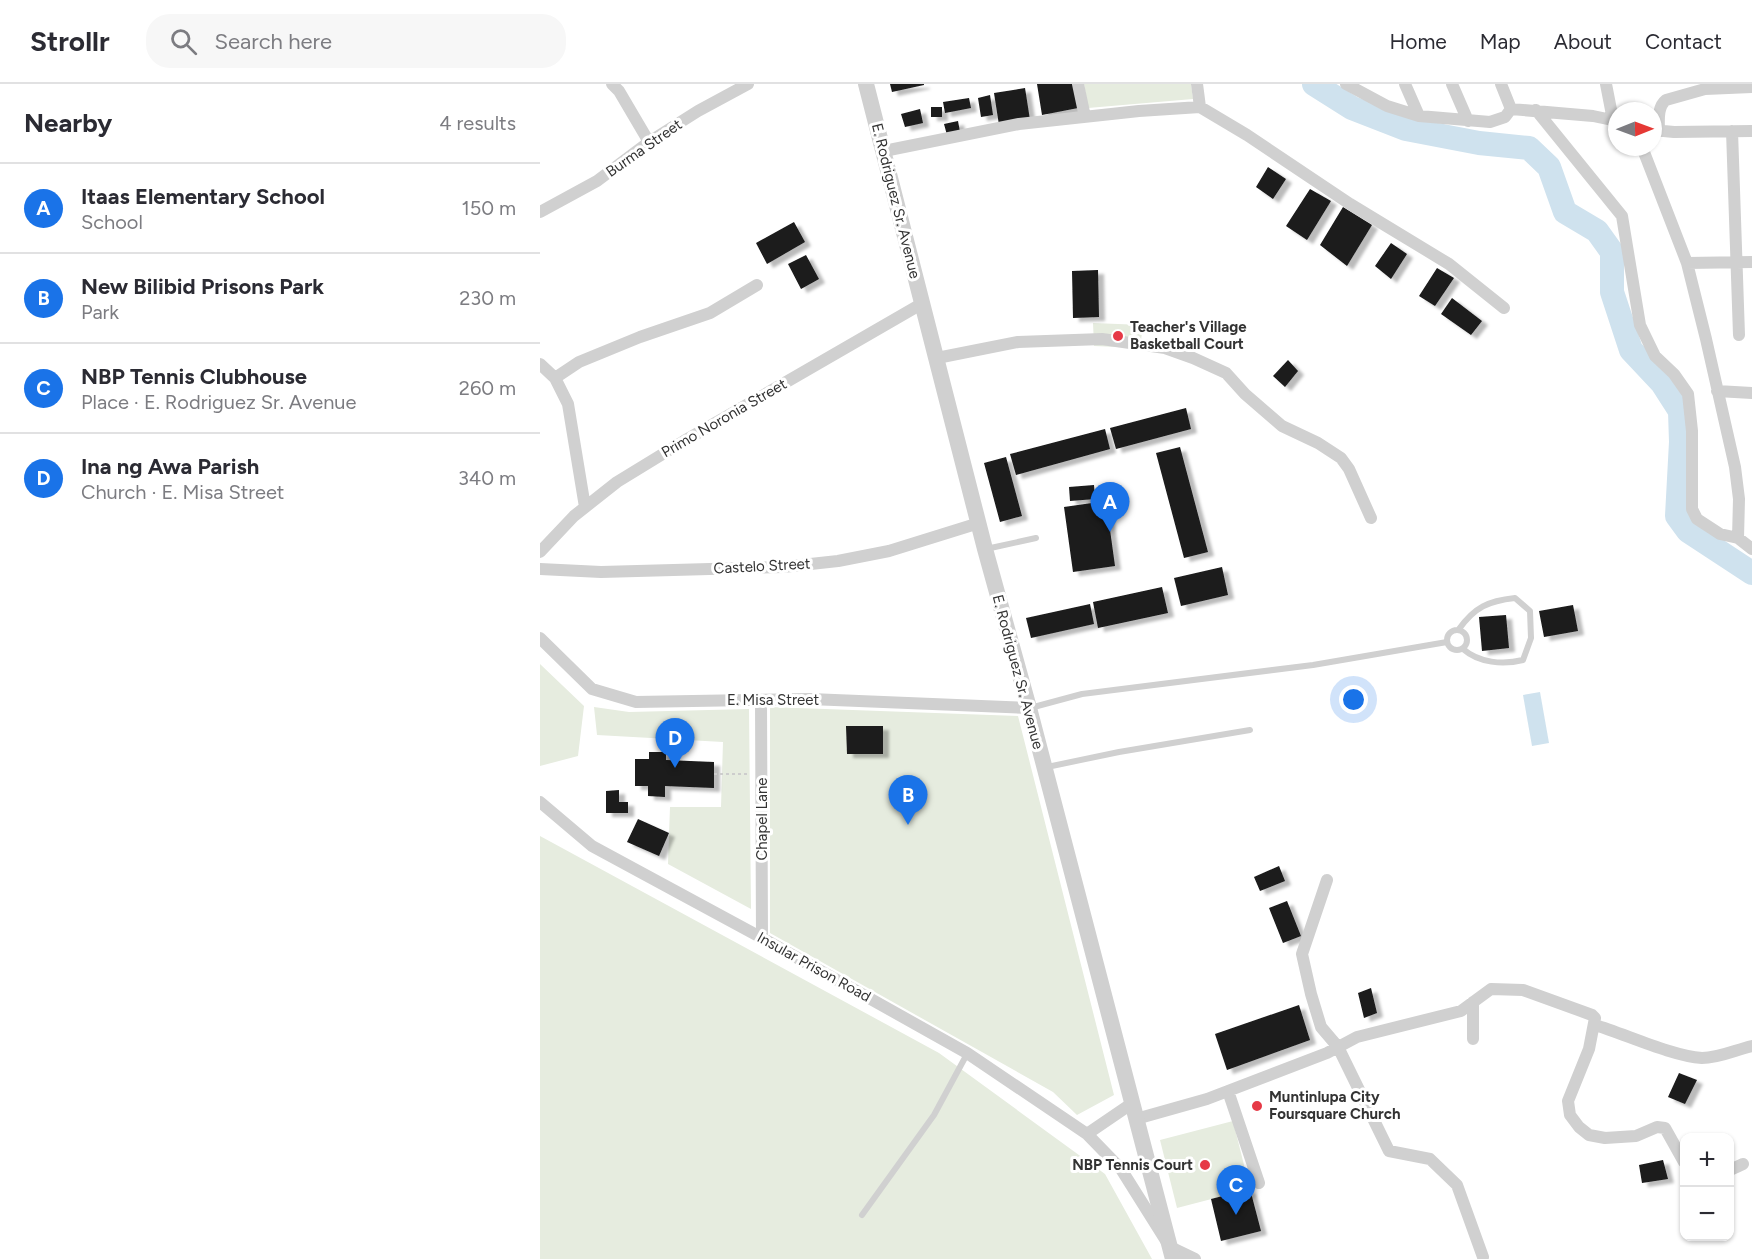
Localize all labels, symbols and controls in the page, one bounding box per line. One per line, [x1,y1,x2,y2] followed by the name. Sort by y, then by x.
[146,14,566,68] search box
[30,24,110,58] text: Strollr
[167,25,200,58] icon: search
[215,28,332,55] text: Search here
[1390,29,1447,54] text: Home
[1480,29,1521,54] text: Map
[1554,29,1612,54] text: About
[1645,29,1722,54] text: Contact
[1608,102,1662,156] north arrow
[24,107,112,139] text: Nearby
[439,111,516,135] text: 4 results
[602,115,686,181] street label: Burma Street
[868,121,924,281] street label: E. Rodriguez Sr. Avenue
[81,183,325,210] text: Itaas Elementary School
[36,196,51,220] text: A
[461,196,516,220] text: 150 m
[81,210,143,234] text: School
[81,273,324,300] text: New Bilibid Prisons Park
[37,286,50,310] text: B
[459,286,516,310] text: 230 m
[81,300,119,324] text: Park
[1130,318,1247,353] place label: Teacher's Village Basketball Court
[1111,329,1125,343] marker: Teacher's Village Basketball Court
[81,363,307,390] text: NBP Tennis Clubhouse
[658,375,790,461] street label: Primo Noronia Street
[36,376,51,400] text: C
[459,376,516,400] text: 260 m
[81,390,356,414] text: Place · E. Rodriguez Sr. Avenue
[81,453,259,480] text: Ina ng Awa Parish
[37,466,51,490] text: D
[458,466,516,490] text: 340 m
[81,480,284,504] text: Church · E. Misa Street
[1090,482,1130,532] pin: A
[713,554,811,578] street label: Castelo Street
[989,593,1047,751] street label: E. Rodriguez Sr. Avenue
[1339,685,1368,714] your location
[727,691,819,709] street label: E. Misa Street
[656,718,694,768] pin: D
[888,776,928,825] pin: B
[753,778,771,860] street label: Chapel Lane
[754,928,874,1006] street label: Insular Prison Road
[1269,1088,1400,1123] place label: Muntinlupa City Foursquare Church
[1250,1099,1264,1113] marker: Muntinlupa City Foursquare Church
[1680,1133,1734,1241] map controls
[1680,1133,1734,1187] button: +
[1072,1156,1193,1174] place label: NBP Tennis Court
[1198,1158,1212,1172] marker: NBP Tennis Court
[1216,1166,1256,1215] pin: C
[1680,1187,1734,1241] button: −

